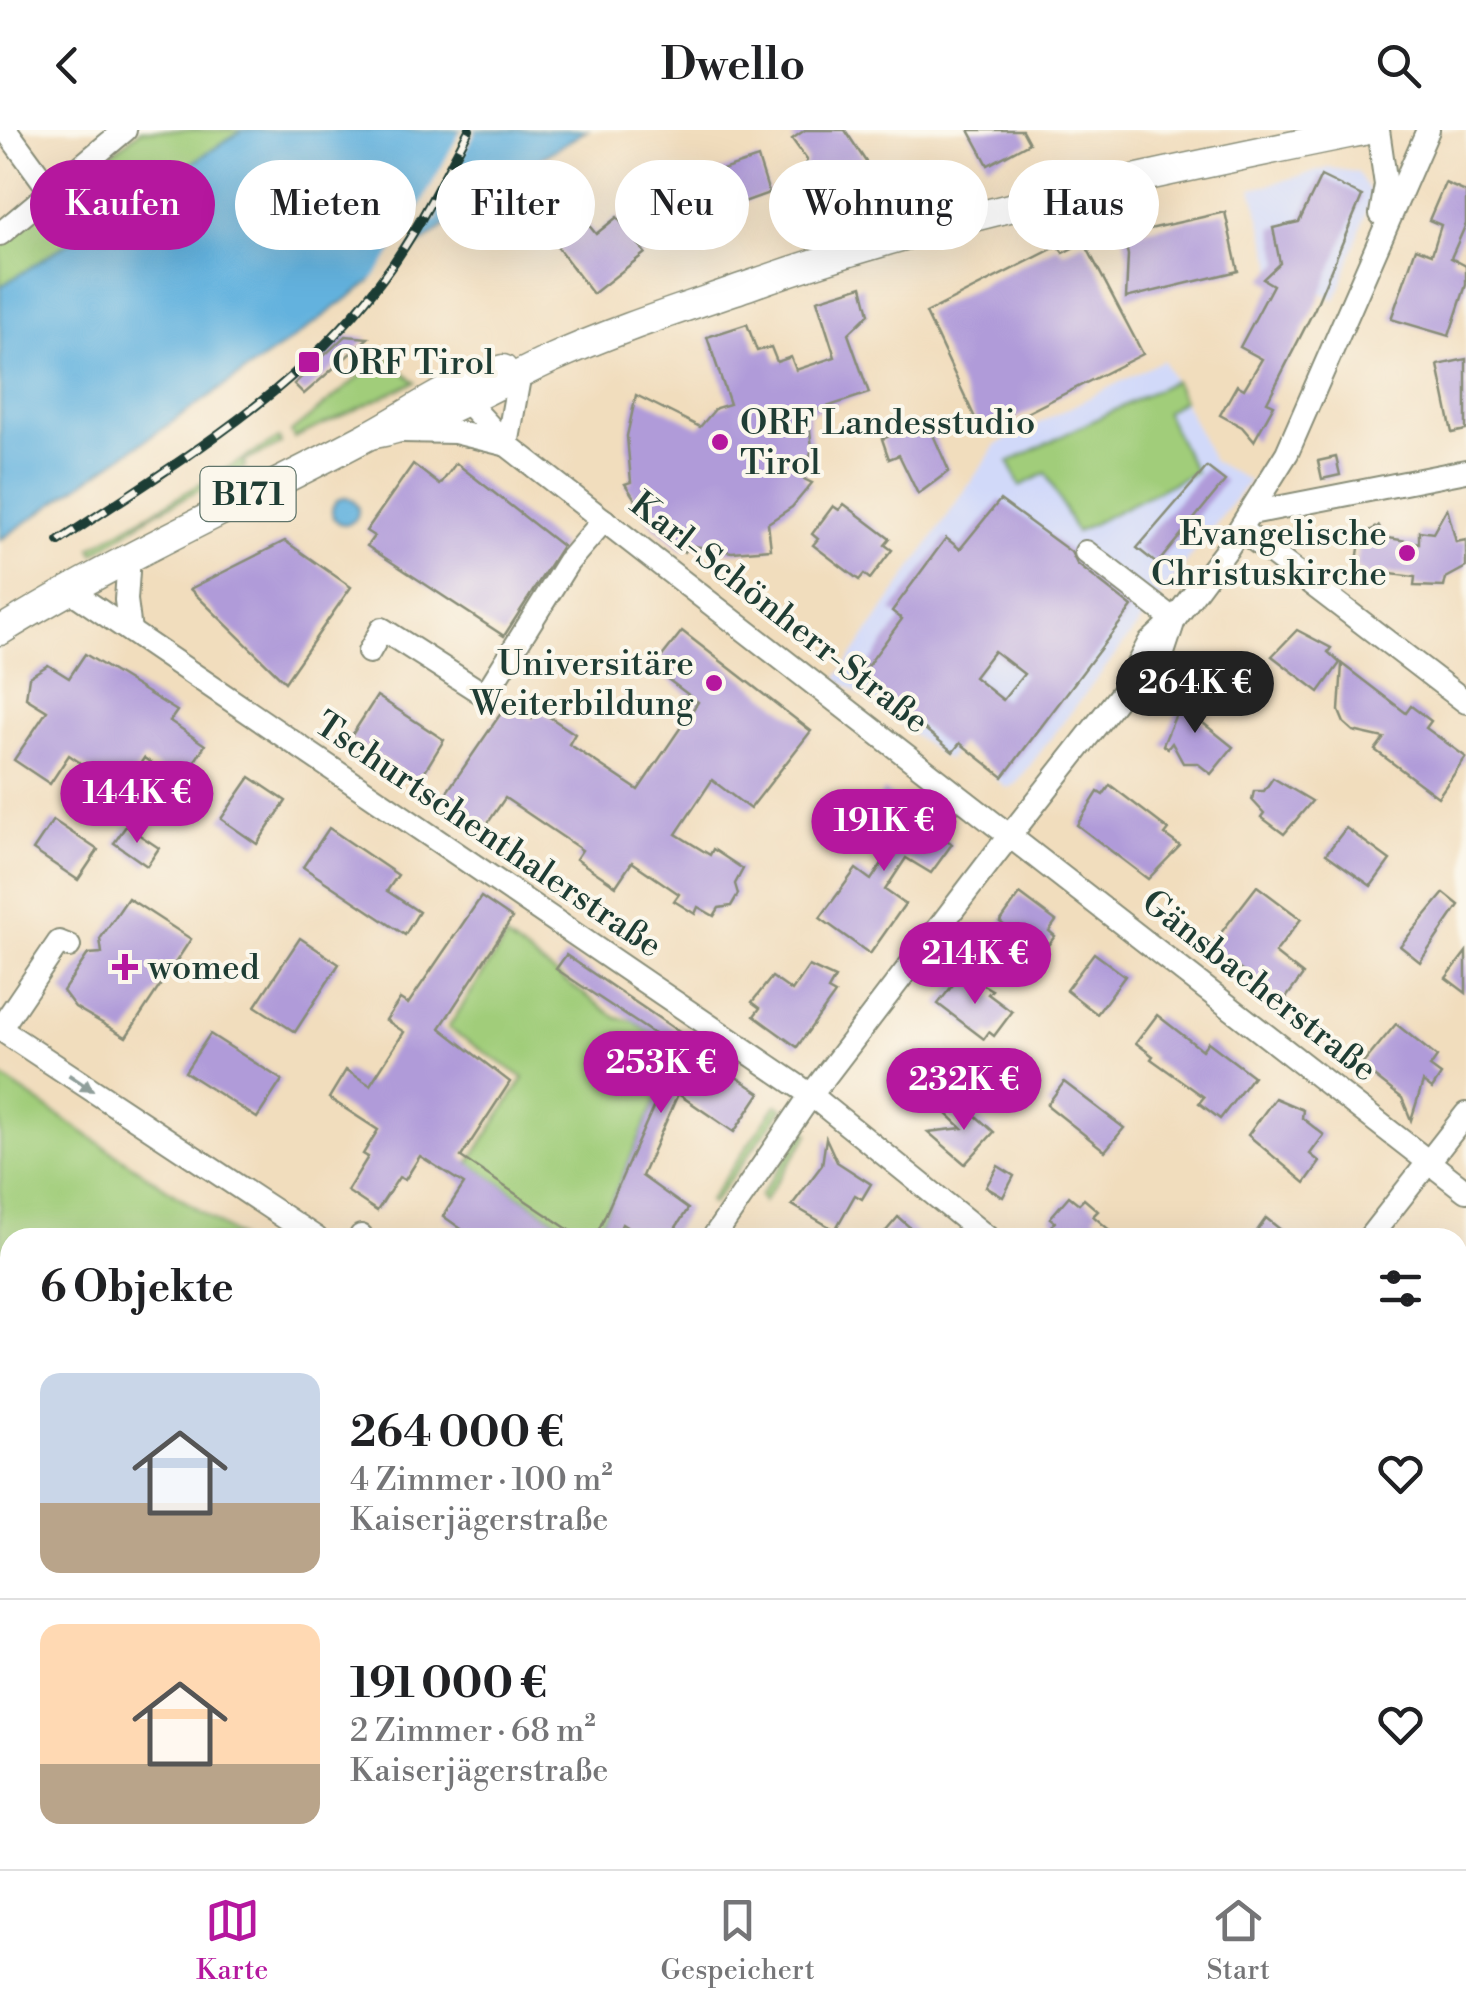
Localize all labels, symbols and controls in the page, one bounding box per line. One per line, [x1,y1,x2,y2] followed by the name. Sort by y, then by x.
[661,37,805,94] text: Dwello
[40,38,95,93] icon: back
[1371,38,1426,93] icon: search
[30,160,215,250] chip: Kaufen
[235,160,416,250] chip: Mieten
[436,160,595,250] chip: Filter
[615,160,749,250] chip: Neu
[769,160,988,250] chip: Wohnung
[1008,160,1159,250] chip: Haus
[332,342,494,385] place label: ORF Tirol
[296,349,322,375] marker: ORF Tirol
[740,402,1035,485] place label: ORF Landesstudio Tirol
[709,431,731,453] marker: ORF Landesstudio Tirol
[200,467,296,521] road number: B171
[621,483,937,743] street label: Karl-Schönherr-Straße
[1151,513,1387,596] place label: Evangelische Christuskirche
[1396,542,1418,564] marker: Evangelische Christuskirche
[469,643,694,726] place label: Universitäre Weiterbildung
[1114,651,1276,736] pin: 264K €
[1138,663,1252,703] text: 264K €
[703,672,725,694] marker: Universitäre Weiterbildung
[306,703,670,968] street label: Tschurtschenthalerstraße
[56,761,218,846] pin: 144K €
[82,773,192,813] text: 144K €
[803,789,965,874] pin: 191K €
[833,801,935,841] text: 191K €
[1133,881,1385,1091] street label: Gänsbacherstraße
[894,922,1056,1007] pin: 214K €
[921,934,1029,974] text: 214K €
[147,947,260,990] place label: womed
[112,954,138,980] marker: womed
[580,1031,742,1116] pin: 253K €
[605,1043,717,1083] text: 253K €
[883,1048,1045,1133] pin: 232K €
[908,1060,1020,1100] text: 232K €
[68,1073,95,1092] one-way arrow
[1373,1261,1428,1316] icon: filters
[40,1262,234,1315] text: 6 Objekte
[350,1407,564,1460] text: 264 000 €
[120,1413,240,1533] icon: home
[1373,1446,1428,1501] icon: heart
[350,1460,613,1500] text: 4 Zimmer · 100 m²
[350,1500,609,1540] text: Kaiserjägerstraße
[350,1658,547,1711] text: 191 000 €
[120,1664,240,1784] icon: home
[1373,1697,1428,1752] icon: heart
[350,1711,596,1751] text: 2 Zimmer · 68 m²
[350,1751,609,1791] text: Kaiserjägerstraße
[196,1893,268,1988] tab: Karte
[660,1893,815,1988] tab: Gespeichert
[1207,1893,1270,1988] tab: Start

